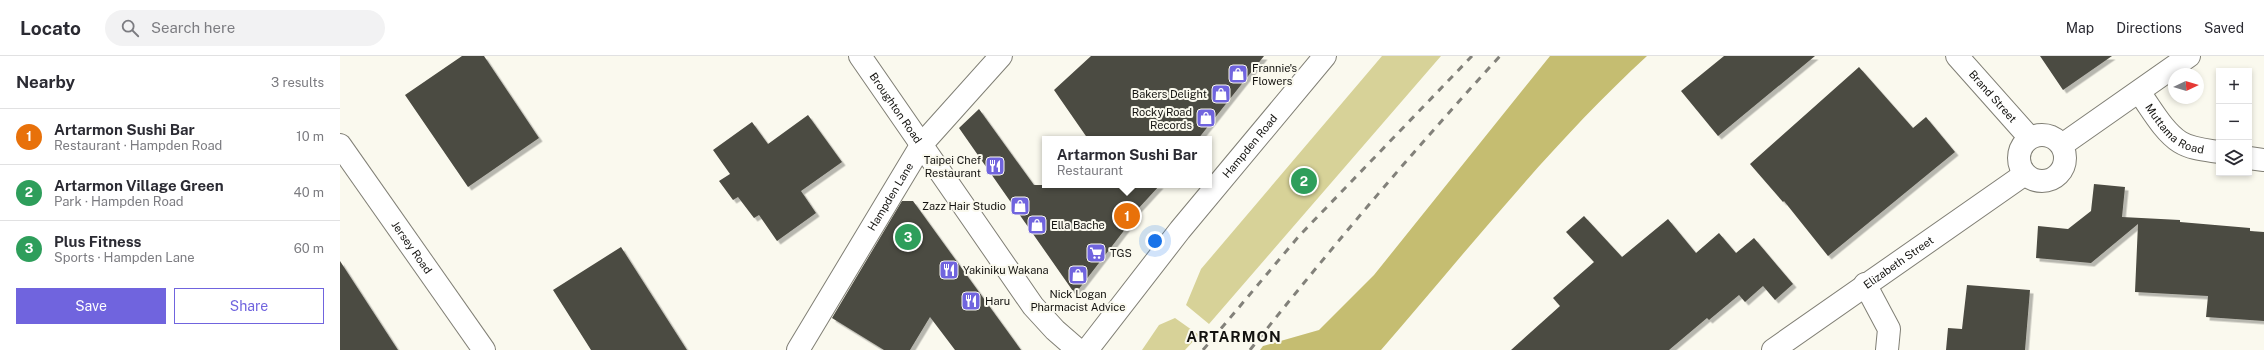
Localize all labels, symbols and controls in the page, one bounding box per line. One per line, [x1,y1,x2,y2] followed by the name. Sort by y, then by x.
[105,10,385,46] search box
[20,17,81,39] text: Locato
[119,17,141,39] icon: search
[151,19,235,36] text: Search here
[2066,20,2094,36] text: Map
[2116,20,2182,36] text: Directions
[2204,20,2244,36] text: Saved
[1252,62,1298,87] place label: Frannie's Flowers
[1227,63,1249,85] shop icon: Frannie's Flowers
[1967,68,2019,125] street label: Brand Street
[2168,68,2204,104] north arrow
[2216,68,2252,176] map controls
[2216,68,2252,104] button: +
[867,70,924,145] street label: Broughton Road
[16,72,75,92] text: Nearby
[271,75,324,90] text: 3 results
[1210,83,1232,105] shop icon: Bakers Delight
[1132,88,1207,100] place label: Bakers Delight
[2143,101,2205,156] street label: Muttama Road
[2216,104,2252,140] button: −
[1132,106,1192,131] place label: Rocky Road Records
[1195,107,1217,129] shop icon: Rocky Road Records
[1220,112,1280,180] street label: Hampden Road
[54,121,195,138] text: Artarmon Sushi Bar
[26,129,32,144] text: 1
[296,129,324,144] text: 10 m
[1042,136,1212,188] popup
[54,138,222,153] text: Restaurant · Hampden Road
[2216,140,2252,176] button: layers
[1057,146,1197,163] text: Artarmon Sushi Bar
[924,154,982,179] place label: Taipei Chef Restaurant
[984,155,1006,177] restaurant icon: Taipei Chef Restaurant
[865,160,915,233] street label: Hampden Lane
[1057,163,1123,178] text: Restaurant
[1291,166,1317,196] pin: 2
[54,177,224,194] text: Artarmon Village Green
[25,185,33,200] text: 2
[293,185,324,200] text: 40 m
[54,194,184,209] text: Park · Hampden Road
[1009,195,1031,217] shop icon: Zazz Hair Studio
[922,200,1006,212] place label: Zazz Hair Studio
[1114,201,1140,231] pin: 1
[1026,214,1048,236] shop icon: Ella Bache
[389,219,434,276] street label: Jersey Road
[1051,219,1105,231] place label: Ella Bache
[895,222,921,252] pin: 3
[1145,231,1165,251] your location
[54,233,141,250] text: Plus Fitness
[1861,234,1936,291] street label: Elizabeth Street
[25,241,33,256] text: 3
[294,241,324,256] text: 60 m
[1085,242,1107,264] supermarket icon: TGS
[1110,247,1132,259] place label: TGS
[54,250,195,265] text: Sports · Hampden Lane
[938,259,960,281] restaurant icon: Yakiniku Wakana
[963,264,1049,276] place label: Yakiniku Wakana
[1067,264,1089,286] shop icon: Nick Logan Pharmacist Advice
[16,288,166,324] button: Save
[174,288,324,324] button: Share
[1031,288,1125,313] place label: Nick Logan Pharmacist Advice
[960,290,982,312] restaurant icon: Haru
[985,295,1010,307] place label: Haru
[1186,328,1282,345] district label: ARTARMON

